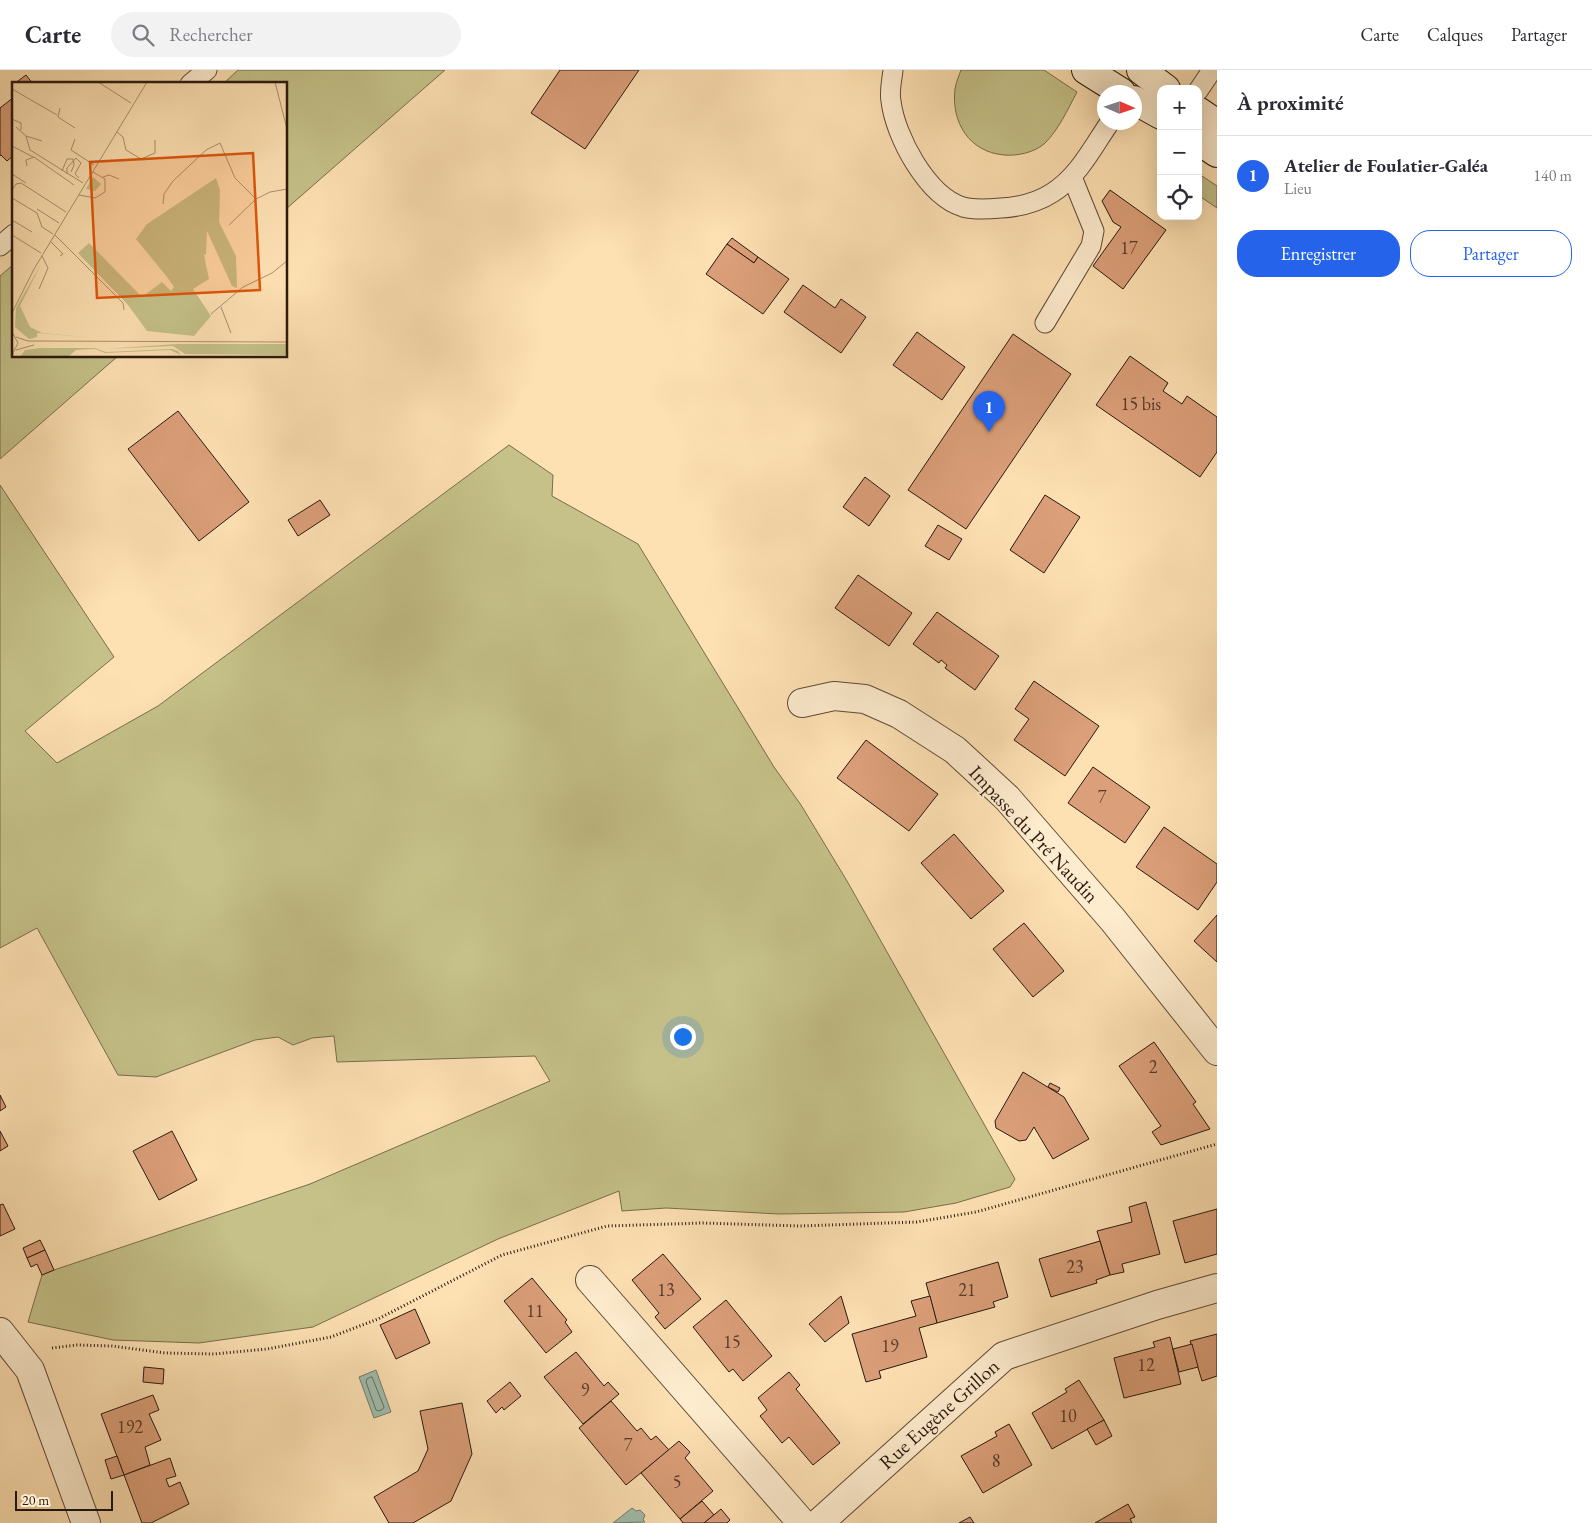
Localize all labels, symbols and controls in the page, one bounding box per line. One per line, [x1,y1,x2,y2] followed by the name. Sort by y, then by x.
[111,12,461,57] search box
[25,19,81,50] text: Carte
[129,21,157,49] icon: search
[169,22,253,47] text: Rechercher
[1360,23,1399,46] text: Carte
[1427,23,1483,46] text: Calques
[1511,23,1567,46] text: Partager
[12,82,288,358] inset map
[1097,85,1142,130] north arrow
[1157,85,1202,220] map controls
[1157,85,1202,130] button: +
[1237,89,1344,116] text: À proximité
[1157,130,1202,175] button: −
[1284,153,1488,178] text: Atelier de Foulatier-Galéa
[1249,165,1257,186] text: 1
[1533,165,1572,186] text: 140 m
[1157,175,1202,220] button: locate
[1284,178,1312,199] text: Lieu
[1237,230,1400,277] button: Enregistrer
[1410,230,1572,277] button: Partager
[1120,236,1138,259] house number: 17
[973,391,1005,432] pin: 1
[1121,392,1161,415] house number: 15 bis
[963,760,1105,909] street label: Impasse du Pré Naudin
[1098,785,1107,808] house number: 7
[670,1024,696,1050] your location
[1149,1055,1158,1078] house number: 2
[1066,1255,1084,1278] house number: 23
[657,1278,675,1301] house number: 13
[958,1278,976,1301] house number: 21
[526,1299,544,1322] house number: 11
[723,1330,741,1353] house number: 15
[881,1334,899,1357] house number: 19
[873,1353,1005,1475] street label: Rue Eugène Grillon
[1137,1353,1155,1376] house number: 12
[581,1378,590,1401] house number: 9
[1059,1404,1077,1427] house number: 10
[117,1415,143,1438] house number: 192
[624,1433,633,1456] house number: 7
[992,1449,1000,1472] house number: 8
[673,1470,681,1493] house number: 5
[15,1488,112,1511] scale bar
[22,1491,49,1509] text: 20 m

